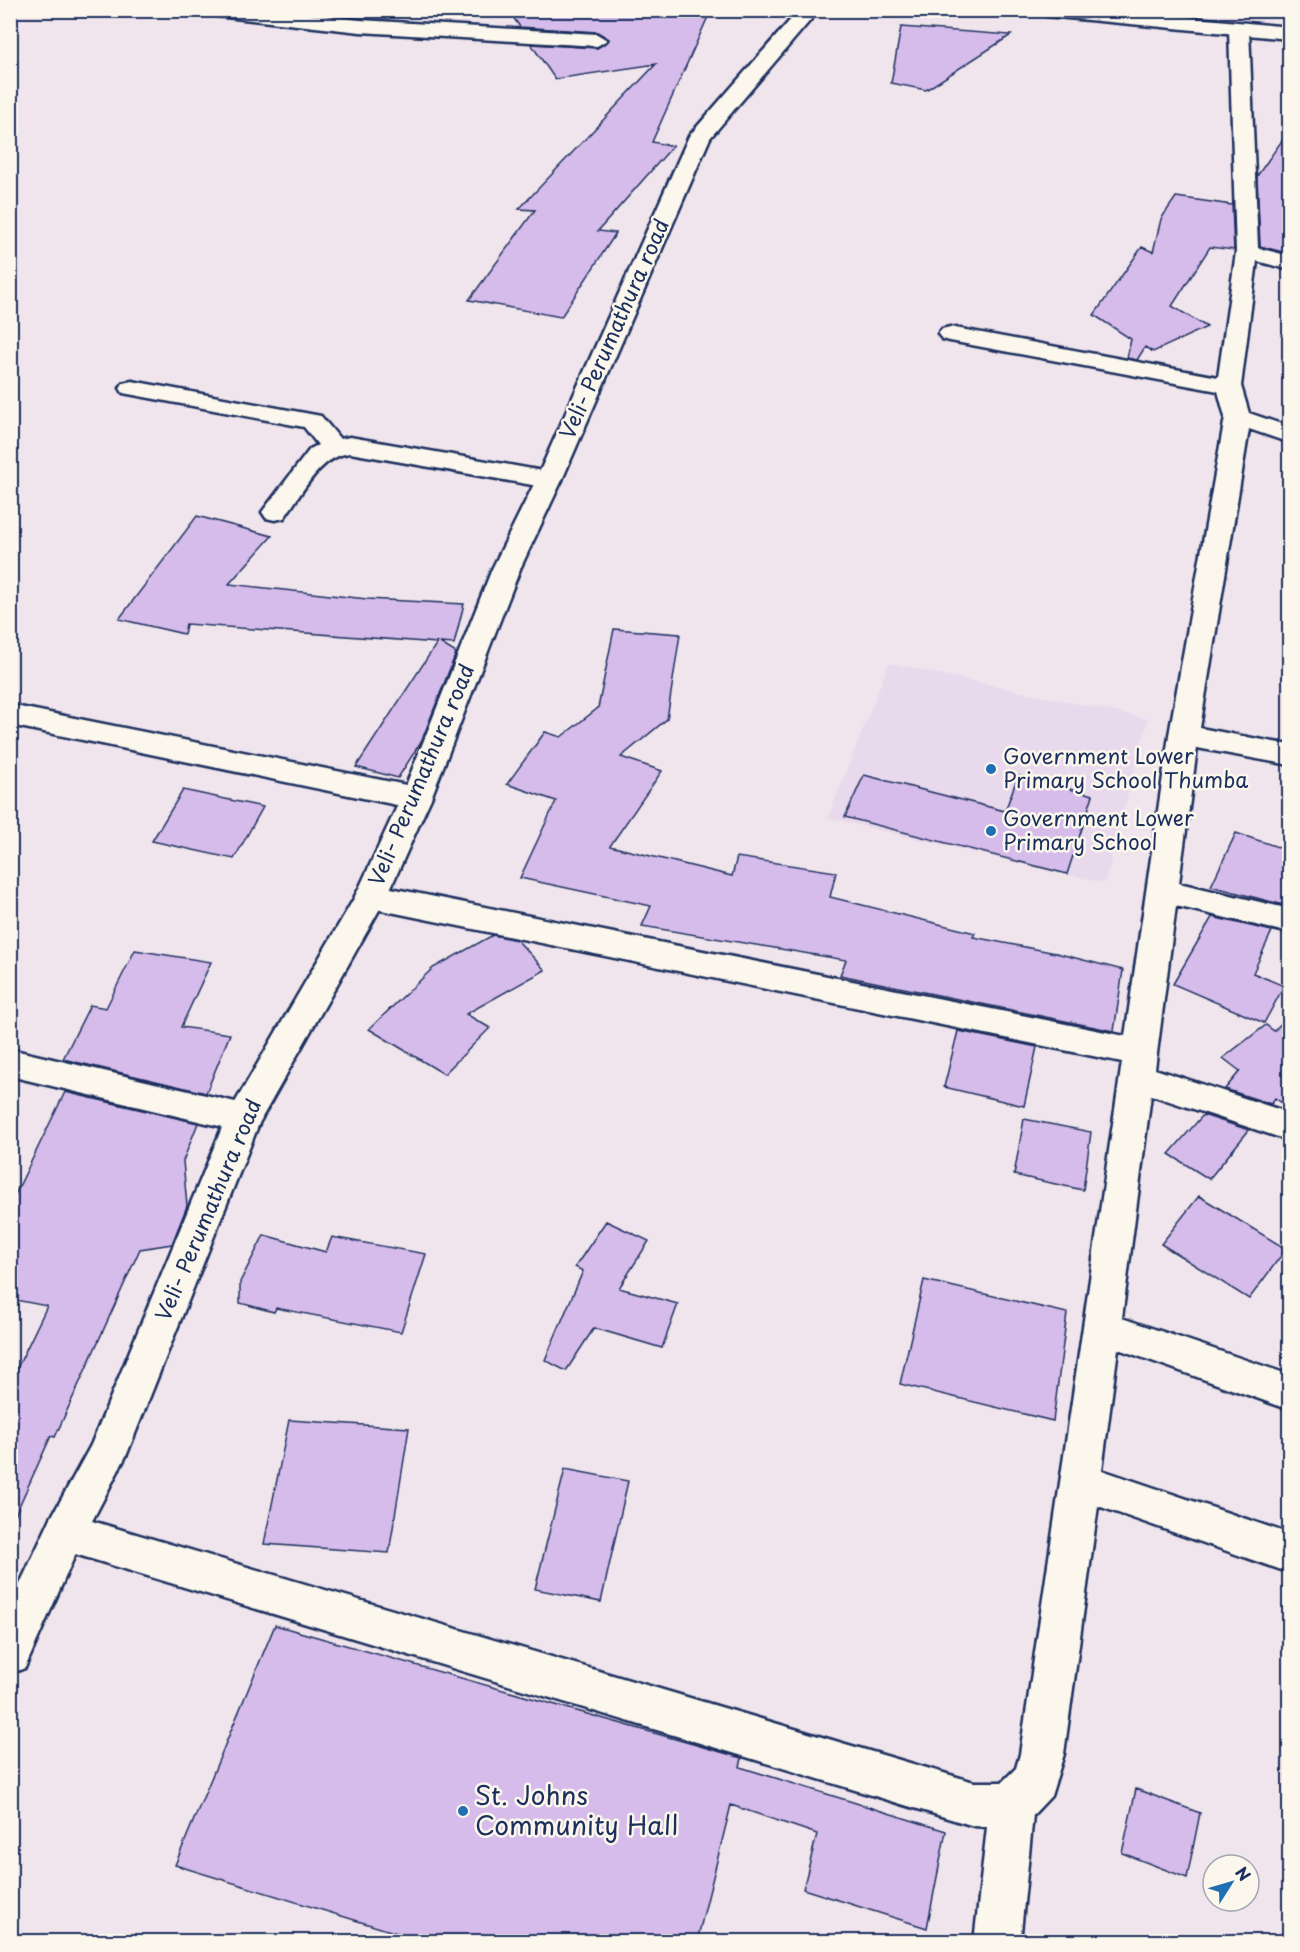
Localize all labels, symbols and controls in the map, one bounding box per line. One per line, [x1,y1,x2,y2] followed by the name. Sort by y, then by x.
[550,213,676,443] street label: Veli- Perumathura road
[359,659,481,890] street label: Veli- Perumathura road
[1003,739,1248,795] place label: Government Lower Primary School Thumba
[984,762,998,776] marker: Government Lower Primary School Thumba
[1003,801,1194,857] place label: Government Lower Primary School
[984,824,998,838] marker: Government Lower Primary School
[146,1094,268,1325] street label: Veli- Perumathura road
[475,1775,678,1844] place label: St. Johns Community Hall
[456,1804,470,1818] marker: St. Johns Community Hall
[1201,1853,1261,1913] north arrow
[1230,1861,1257,1886] text: N

